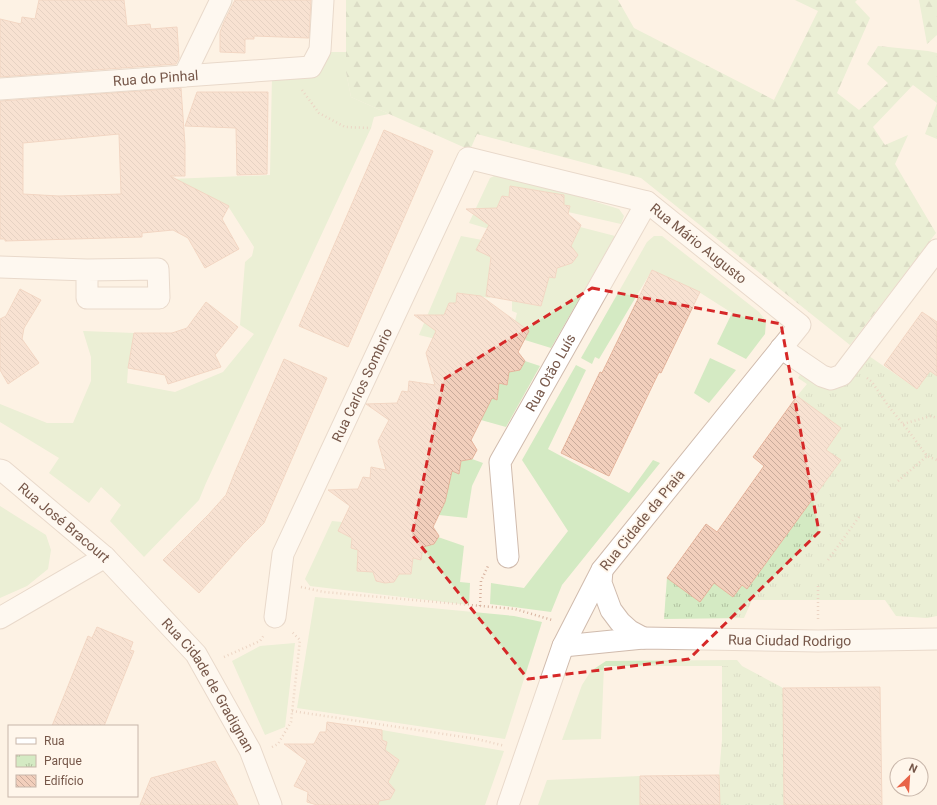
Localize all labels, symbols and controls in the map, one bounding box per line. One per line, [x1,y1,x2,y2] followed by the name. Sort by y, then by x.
[112,67,199,89] street label: Rua do Pinhal
[647,200,750,287] street label: Rua Mário Augusto
[329,326,395,444] street label: Rua Carlos Sombrio
[522,331,579,414] street label: Rua Otão Luís
[596,466,688,574] street label: Rua Cidade da Praia
[15,479,114,566] street label: Rua José Bracourt
[159,615,257,755] street label: Rua Cidade de Gradignan
[728,631,851,649] street label: Rua Ciudad Rodrigo
[8,725,138,797] legend
[44,734,65,748] text: Rua
[44,754,82,768] text: Parque
[889,757,929,797] north arrow
[907,761,919,776] text: N
[44,774,84,788] text: Edifício

